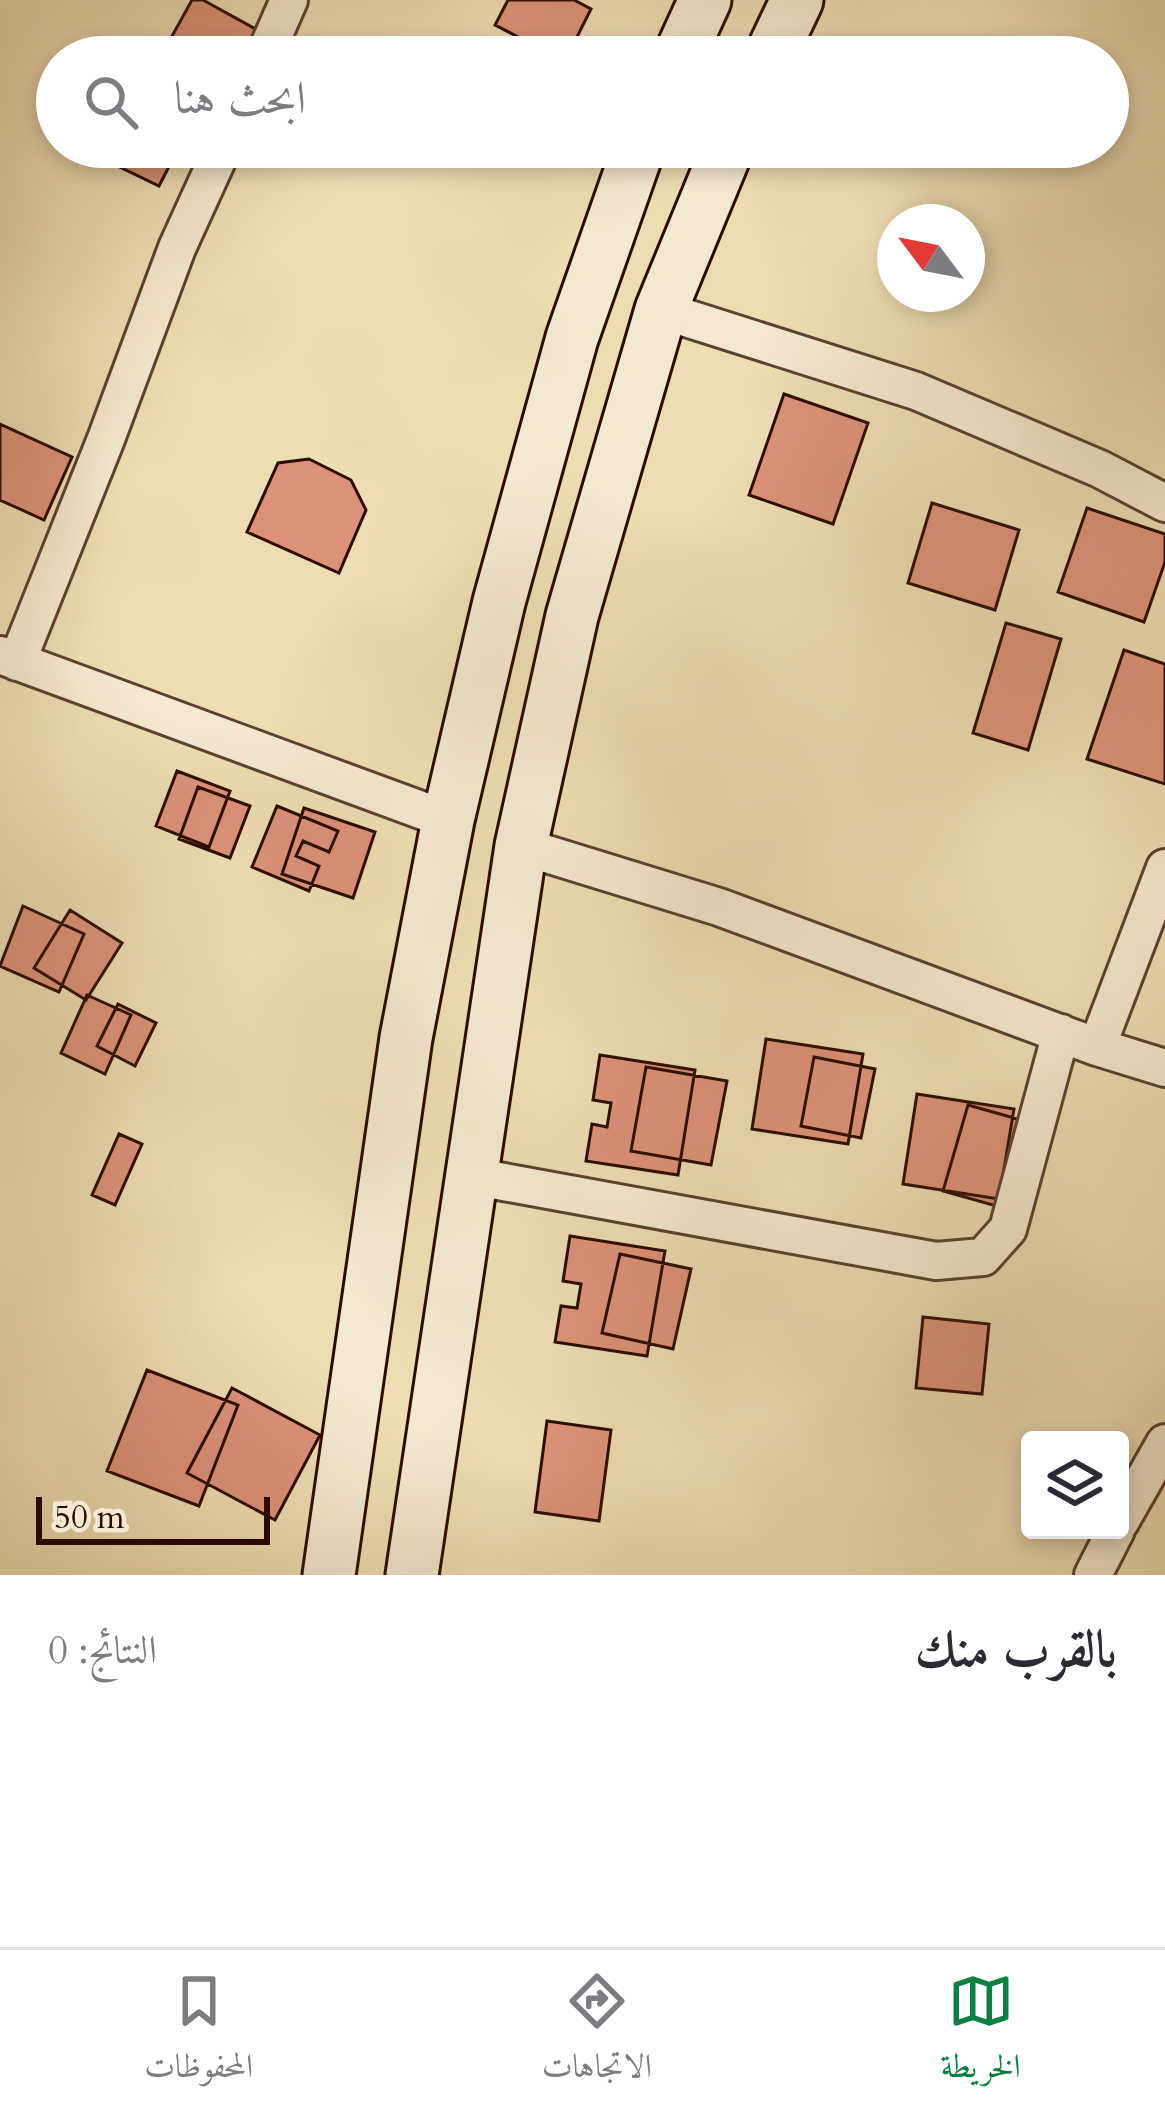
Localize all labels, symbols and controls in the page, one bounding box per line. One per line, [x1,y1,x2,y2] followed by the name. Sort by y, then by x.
[36,36,1129,168] search box
[174,68,306,129] text: ابحث هنا
[78,69,144,135] icon: search
[877,204,985,312] north arrow
[1021,1431,1129,1539] map controls
[1021,1431,1129,1539] button: layers
[36,1491,270,1544] scale bar
[54,1495,125,1540] text: 50 m
[915,1615,1117,1685] text: بالقرب منك
[48,1624,157,1677] text: النتائج: 0
[144,1968,253,2098] tab: المحفوظات
[542,1968,652,2098] tab: الاتجاهات
[940,1968,1021,2098] tab: الخريطة

